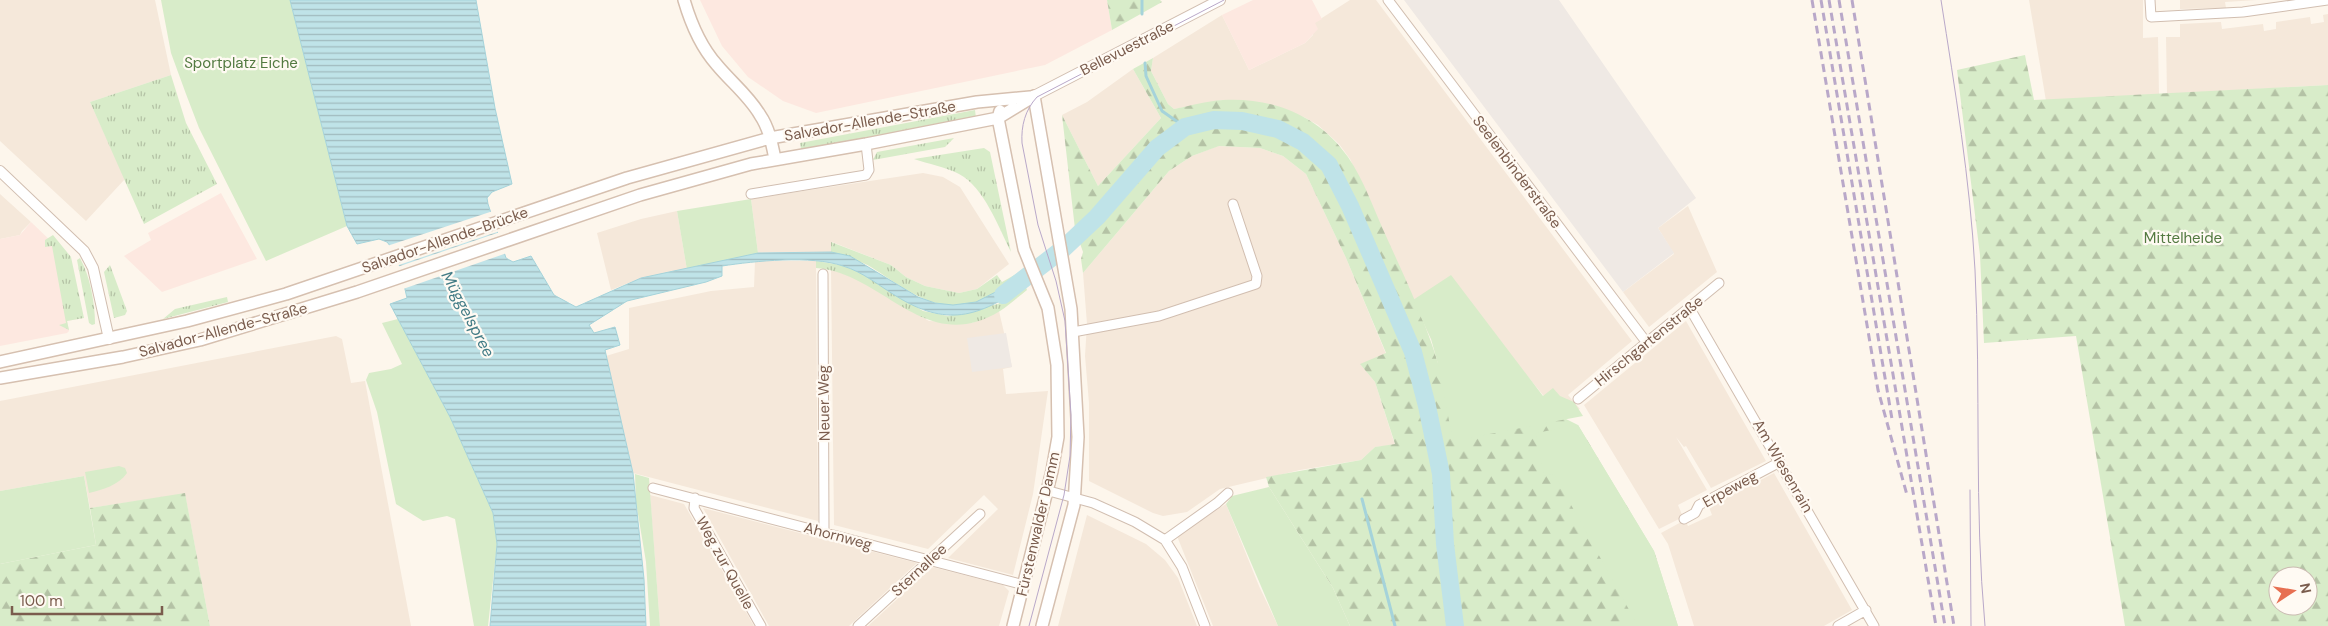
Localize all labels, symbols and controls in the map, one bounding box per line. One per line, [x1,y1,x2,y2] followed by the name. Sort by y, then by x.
[1077,16,1177,80] street label: Bellevuestraße
[184,53,298,73] park label: Sportplatz Eiche
[783,96,957,146] street label: Salvador-Allende-Straße
[1468,112,1566,232] street label: Seelenbinderstraße
[359,202,531,278] street label: Salvador-Allende-Brücke
[2144,228,2222,248] park label: Mittelheide
[436,267,500,361] water label: Müggelspree
[1591,291,1707,391] street label: Hirschgartenstraße
[136,298,310,362] street label: Salvador-Allende-Straße
[813,365,835,441] street label: Neuer Weg
[1748,416,1818,516] street label: Am Wiesenrain
[1012,450,1064,598] street label: Fürstenwalder Damm
[1699,466,1761,512] street label: Erpeweg
[691,513,759,613] street label: Weg zur Quelle
[802,517,874,555] street label: Ahornweg
[887,539,951,601] street label: Sternallee
[2268,566,2318,616] north arrow
[2296,581,2316,595] text: N
[12,584,162,616] scale bar
[20,591,63,611] text: 100 m

